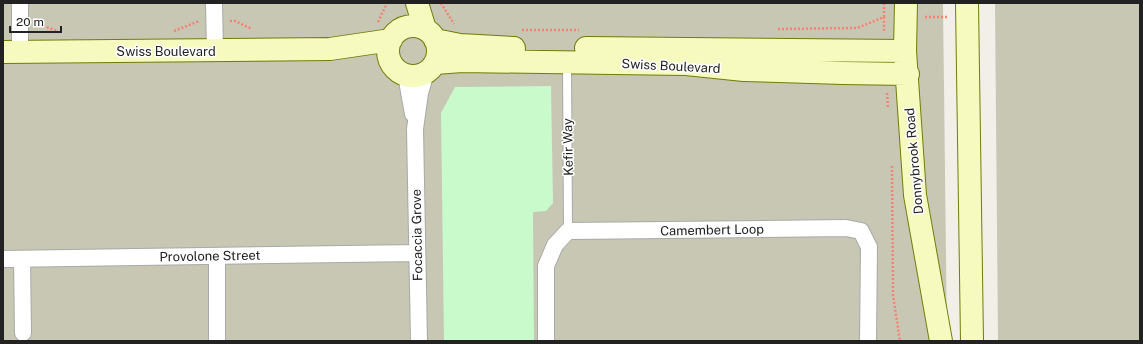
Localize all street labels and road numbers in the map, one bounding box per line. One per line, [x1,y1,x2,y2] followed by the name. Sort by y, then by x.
[116,44,216,59] street label: Swiss Boulevard
[621,56,721,76] street label: Swiss Boulevard
[902,107,926,215] street label: Donnybrook Road
[560,118,576,176] street label: Kefir Way
[409,189,425,281] street label: Focaccia Grove
[660,222,764,238] street label: Camembert Loop
[159,248,261,264] street label: Provolone Street

